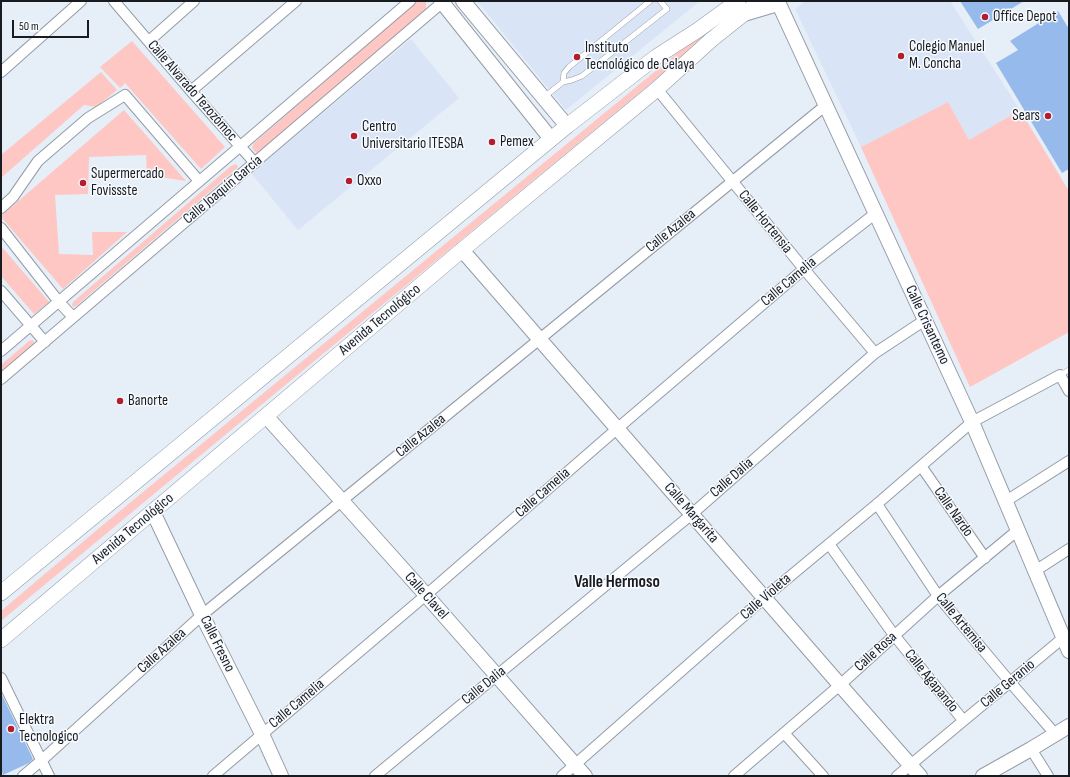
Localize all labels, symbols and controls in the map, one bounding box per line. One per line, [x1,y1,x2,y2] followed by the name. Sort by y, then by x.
[993,8,1057,26] place label: Office Depot
[14,12,91,38] scale bar
[980,12,990,22] marker: Office Depot
[19,19,39,34] text: 50 m
[143,37,241,145] street label: Calle Alvarado Tezozómoc
[909,38,985,73] place label: Colegio Manuel M. Concha
[585,39,695,74] place label: Instituto Tecnológico de Celaya
[896,51,906,61] marker: Colegio Manuel M. Concha
[572,52,582,62] marker: Instituto Tecnológico de Celaya
[1012,107,1040,125] place label: Sears
[1043,111,1053,121] marker: Sears
[362,118,463,153] place label: Centro Universitario ITESBA
[349,131,359,141] marker: Centro Universitario ITESBA
[500,133,534,151] place label: Pemex
[487,137,497,147] marker: Pemex
[180,152,266,228] street label: Calle Joaquín García
[91,165,164,200] place label: Supermercado Fovissste
[357,172,382,190] place label: Oxxo
[344,176,354,186] marker: Oxxo
[78,178,88,188] marker: Supermercado Fovissste
[734,187,796,257] street label: Calle Hortensia
[642,205,700,257] street label: Calle Azalea
[758,254,820,310] street label: Calle Camelia
[335,281,425,359] street label: Avenida Tecnológico
[901,283,953,367] street label: Calle Crisantemo
[128,392,168,410] place label: Banorte
[115,396,125,406] marker: Banorte
[392,410,450,462] street label: Calle Azalea
[707,454,757,502] street label: Calle Dalia
[512,464,574,522] street label: Calle Camelia
[660,479,722,547] street label: Calle Margarita
[929,484,977,540] street label: Calle Nardo
[88,490,178,568] street label: Avenida Tecnológico
[400,569,452,623] street label: Calle Clavel
[737,570,795,624] street label: Calle Violeta
[574,573,660,593] district label: Valle Hermoso
[931,589,991,657] street label: Calle Artemisa
[196,613,238,675] street label: Calle Fresno
[134,625,190,677] street label: Calle Azalea
[851,628,901,676] street label: Calle Rosa
[900,646,962,716] street label: Calle Agapando
[977,656,1039,712] street label: Calle Geranio
[458,663,510,709] street label: Calle Dalia
[266,676,328,732] street label: Calle Camelia
[19,711,79,746] place label: Elektra Tecnologico
[6,724,16,734] marker: Elektra Tecnologico

